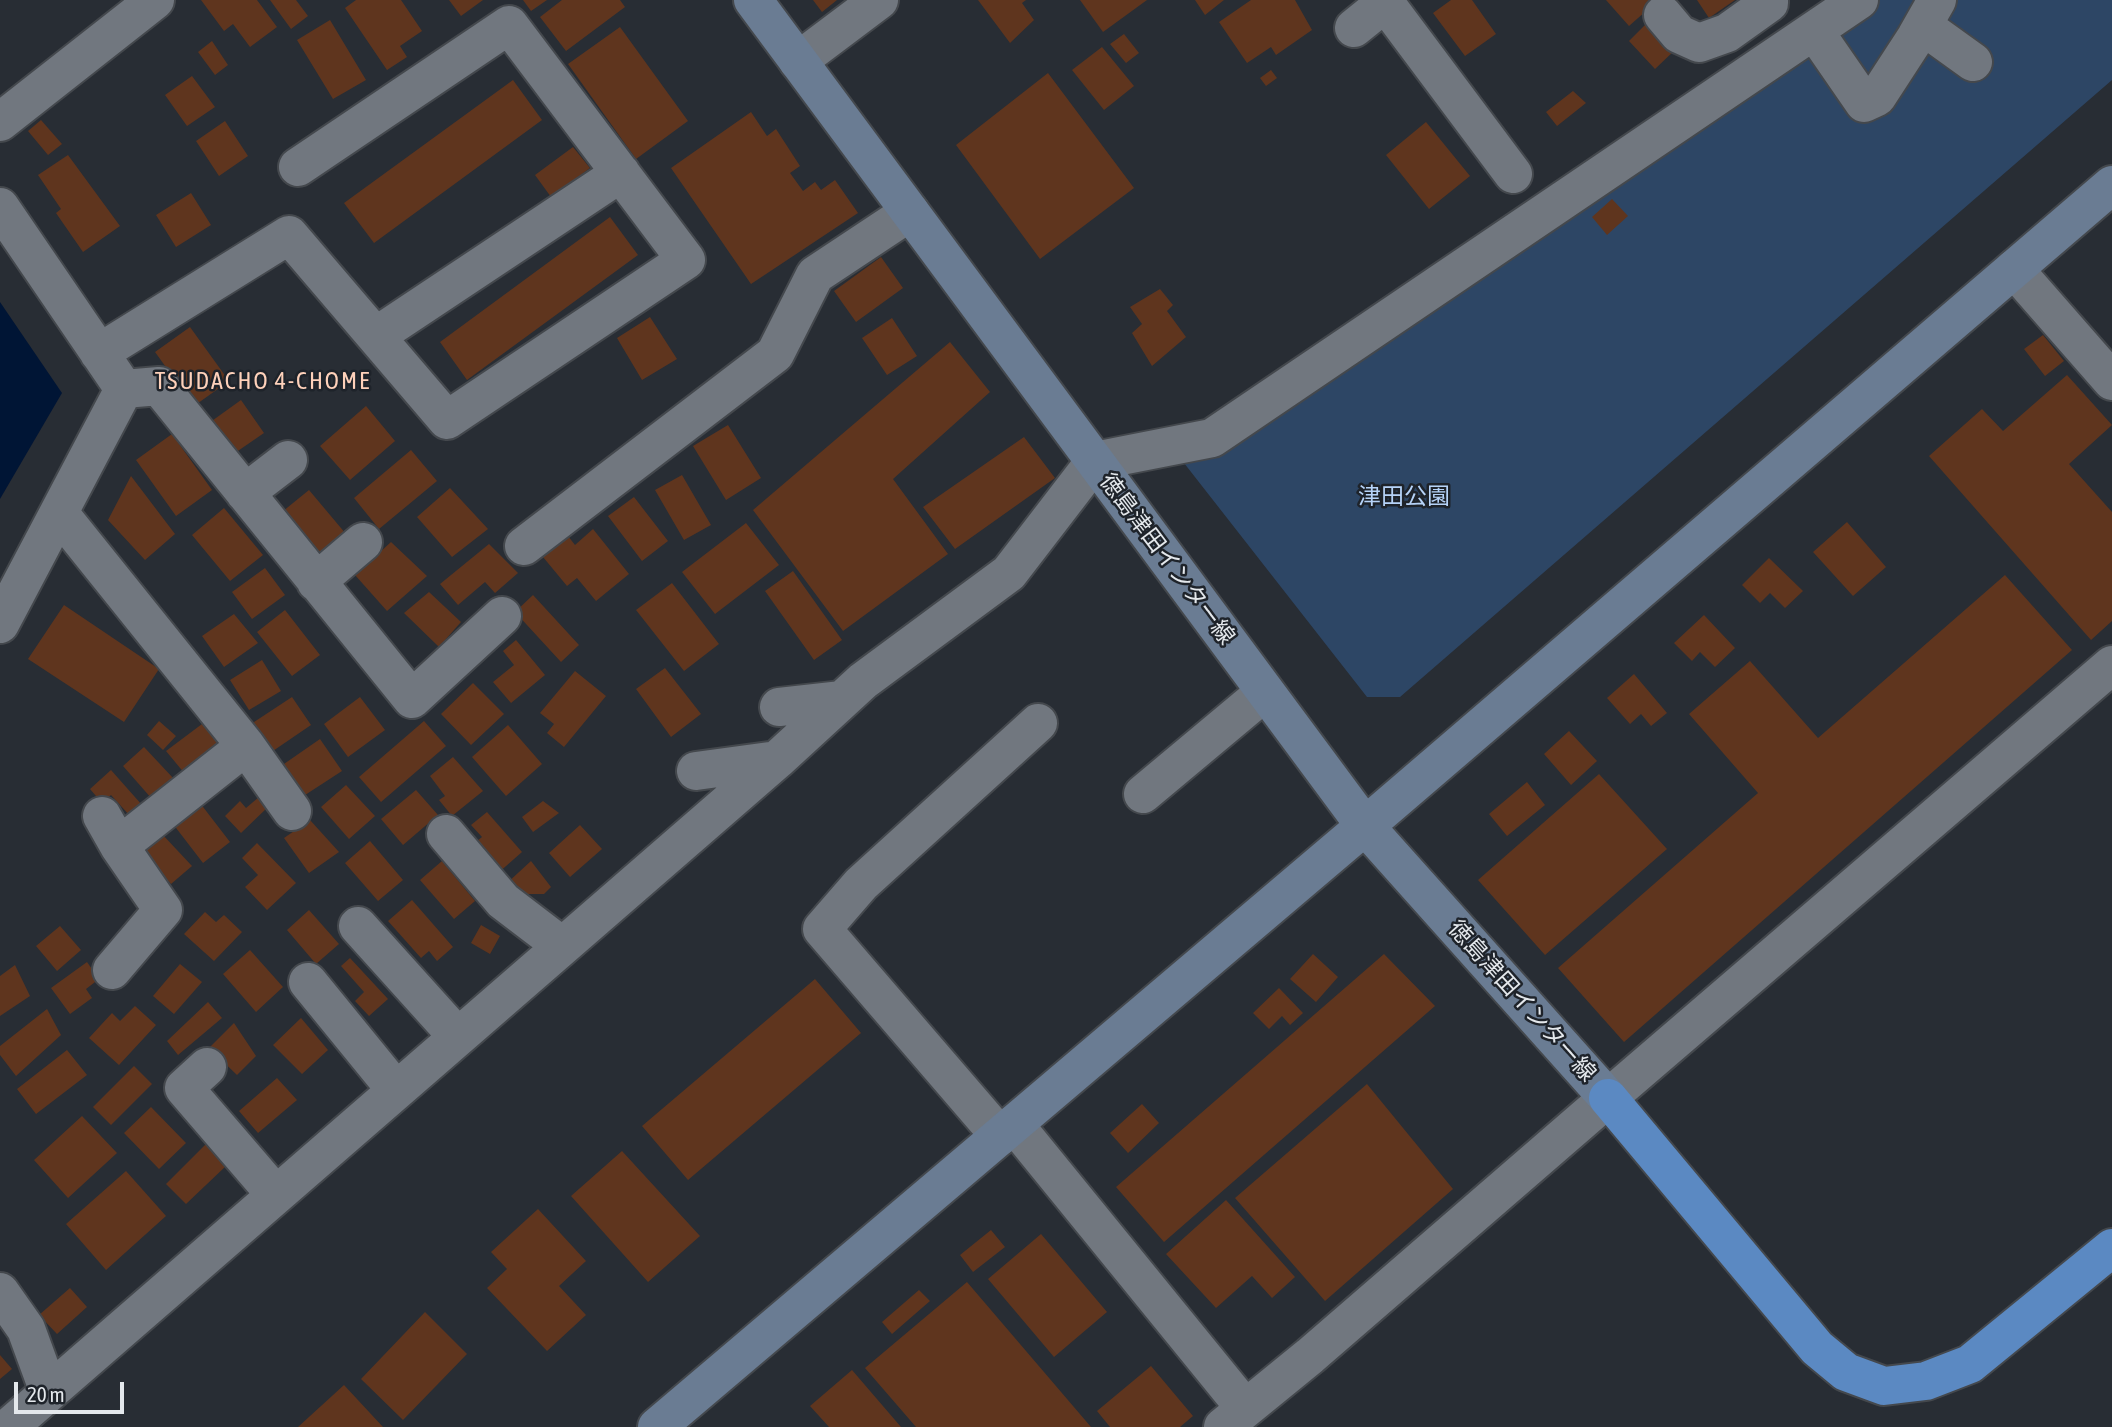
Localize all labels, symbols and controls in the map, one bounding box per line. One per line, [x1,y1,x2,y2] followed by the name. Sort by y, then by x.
[157,367,369,395] district label: TSUDACHO 4-CHOME
[1094,468,1240,650] street label: 徳島津田インター線
[1358,483,1450,511] park label: 津田公園
[1442,915,1602,1087] street label: 徳島津田インター線
[18,1368,128,1412] scale bar
[27,1382,65,1406] text: 20 m

